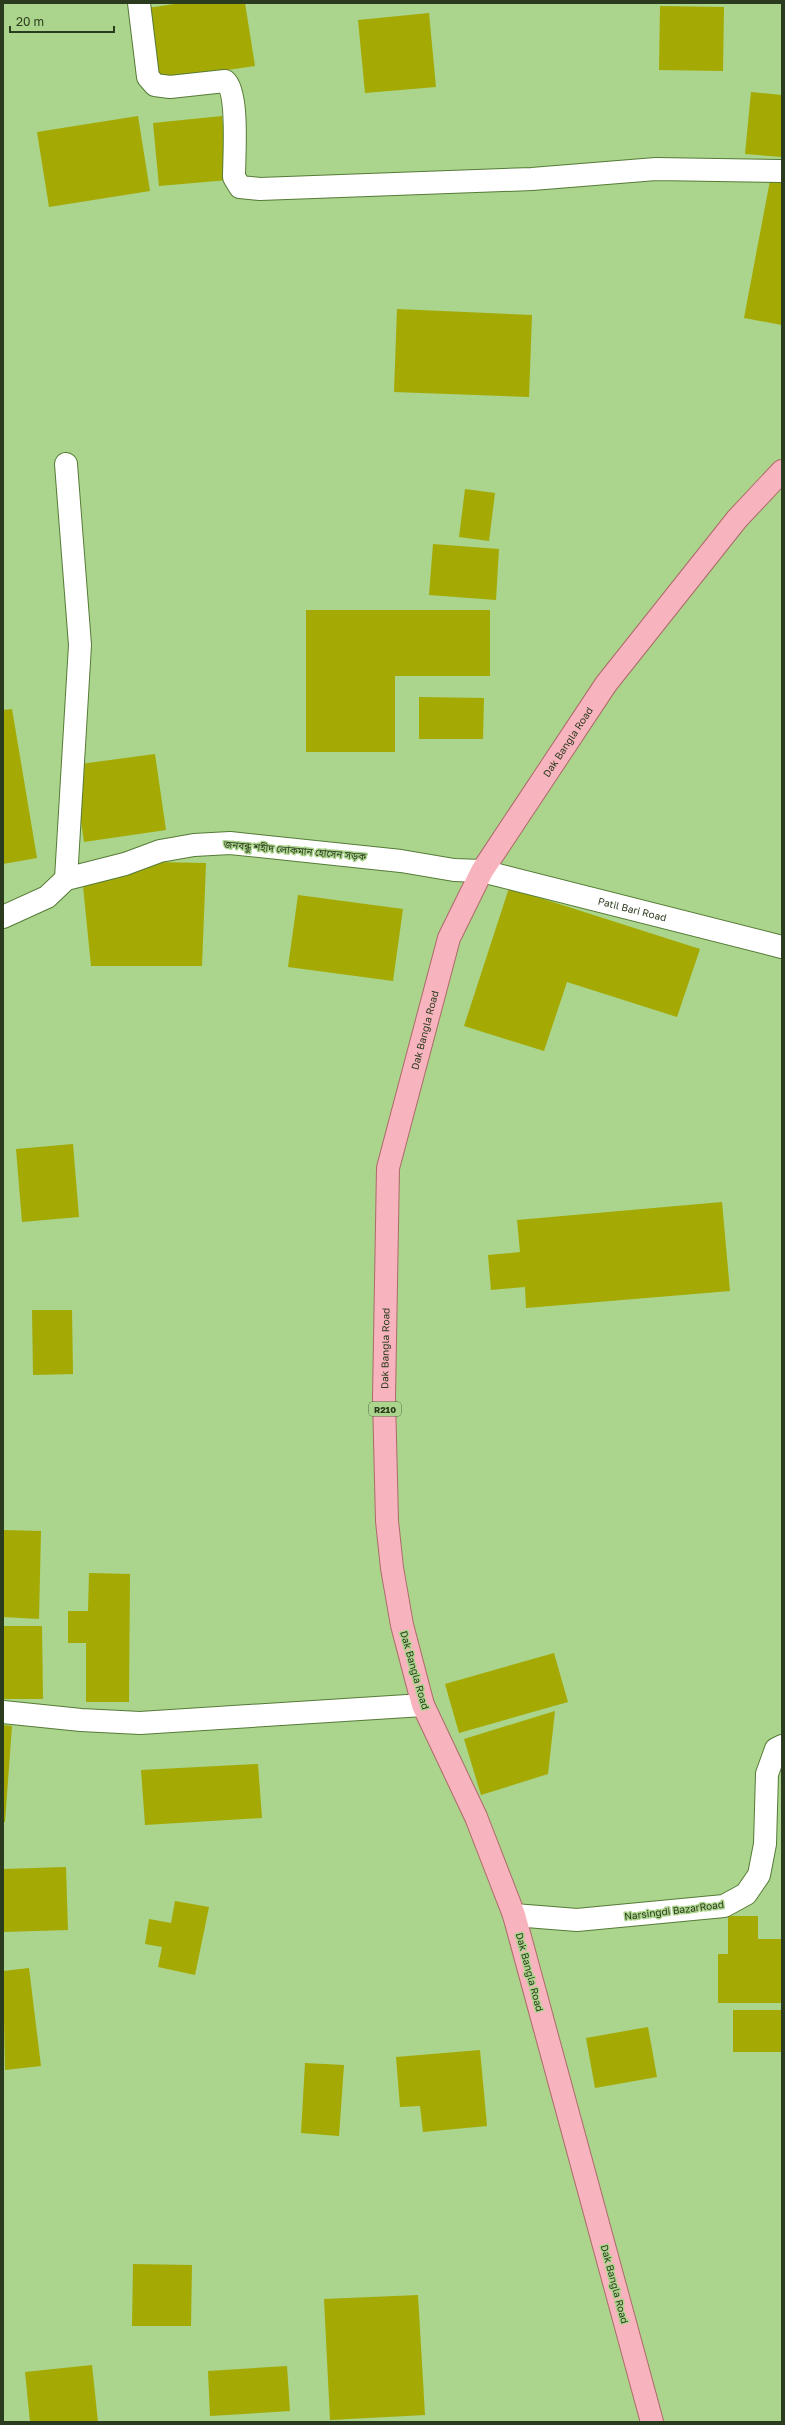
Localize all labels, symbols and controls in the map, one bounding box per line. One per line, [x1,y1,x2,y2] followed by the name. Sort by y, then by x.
[10,8,114,34] scale bar
[16,14,44,29] text: 20 m
[540,705,595,779] street label: Dak Bangla Road
[222,838,368,864] street label: জনবন্ধু শহীদ লোকমান হোসেন সড়ক
[597,895,668,924] street label: Patil Bari Road
[408,989,441,1071] street label: Dak Bangla Road
[378,1308,392,1389] street label: Dak Bangla Road
[369,1402,401,1416] road number: R210
[398,1629,432,1711] street label: Dak Bangla Road
[624,1898,724,1922] street label: Narsingdi BazarRoad
[514,1931,546,2013] street label: Dak Bangla Road
[599,2243,631,2325] street label: Dak Bangla Road

